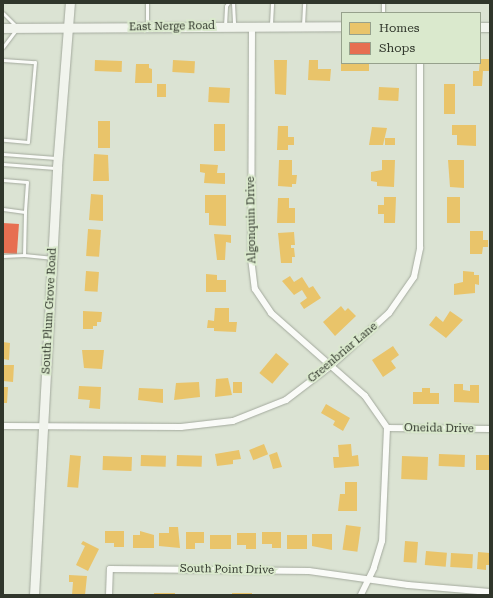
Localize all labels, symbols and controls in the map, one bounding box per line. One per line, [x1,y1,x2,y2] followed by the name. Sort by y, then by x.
[341,12,481,64] legend
[129,20,215,34] street label: East Nerge Road
[379,21,419,35] text: Homes
[379,41,415,55] text: Shops
[245,176,259,264] street label: Algonquin Drive
[40,248,60,374] street label: South Plum Grove Road
[306,320,380,386] street label: Greenbriar Lane
[404,422,474,436] street label: Oneida Drive
[180,563,274,577] street label: South Point Drive

